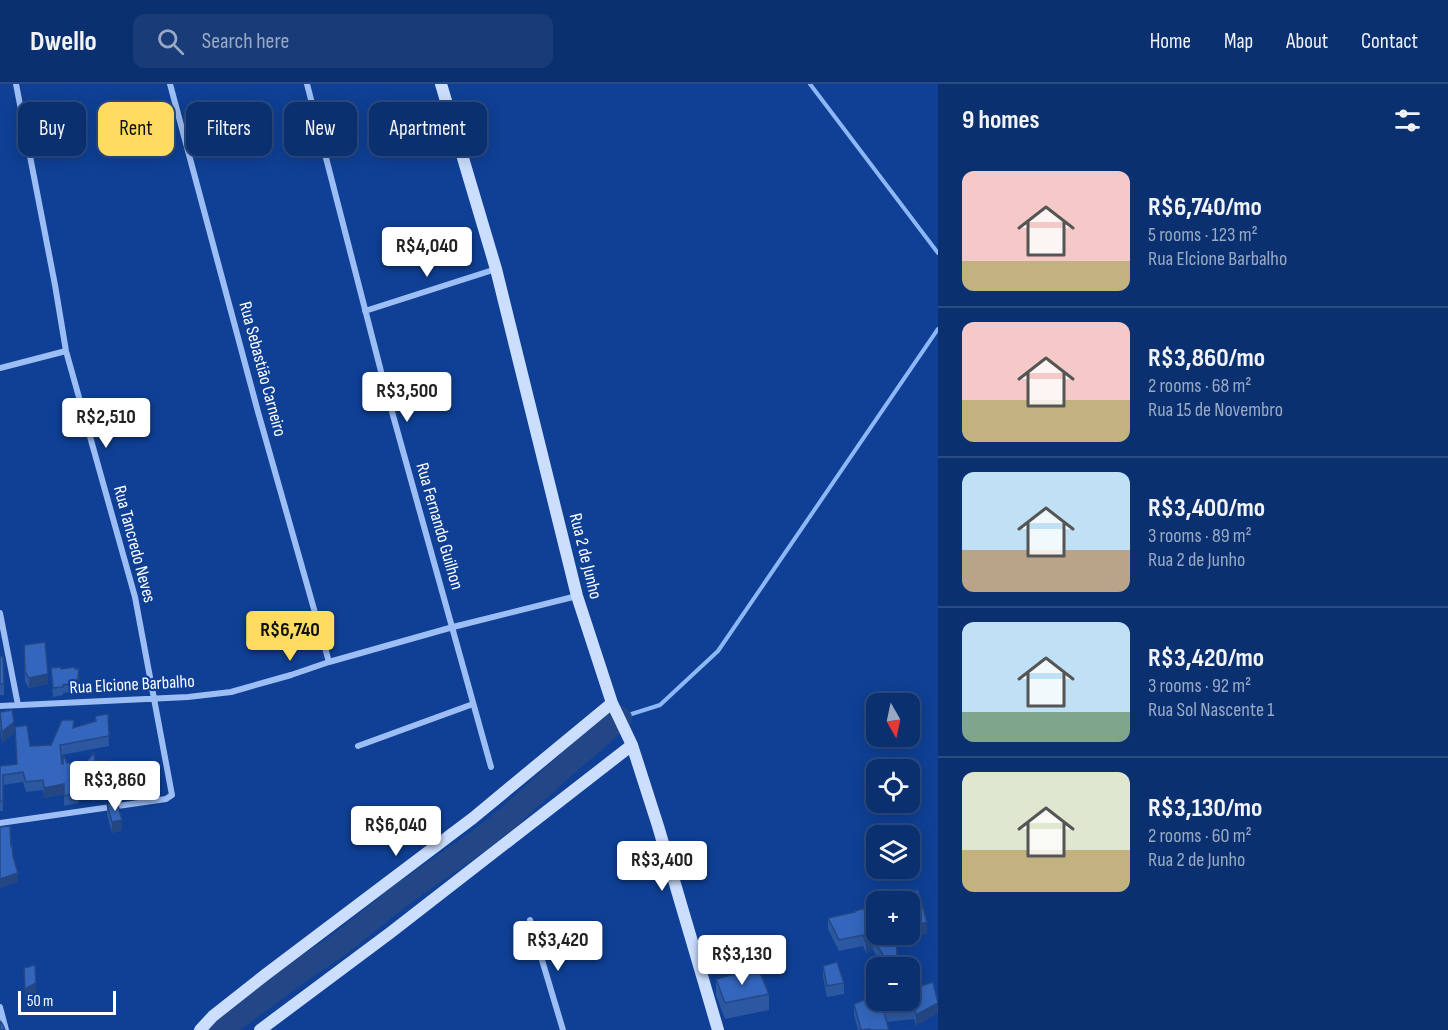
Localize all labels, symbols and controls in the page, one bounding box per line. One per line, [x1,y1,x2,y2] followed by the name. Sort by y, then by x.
[133,14,553,68] search box
[30,25,97,58] text: Dwello
[154,25,187,58] icon: search
[202,28,289,55] text: Search here
[1150,29,1191,54] text: Home
[1224,29,1253,54] text: Map
[1286,29,1328,54] text: About
[1361,29,1418,54] text: Contact
[18,102,86,156] chip: Buy
[98,102,174,156] chip: Rent
[186,102,272,156] chip: Filters
[284,102,357,156] chip: New
[369,102,487,156] chip: Apartment
[1391,104,1424,137] icon: filters
[962,105,1040,136] text: 9 homes
[1148,192,1262,223] text: R$6,740/mo
[1010,195,1082,267] icon: home
[1148,223,1258,247] text: 5 rooms · 123 m²
[372,227,482,278] pin: R$4,040
[396,234,458,258] text: R$4,040
[1148,247,1287,271] text: Rua Elcione Barbalho
[234,299,291,439] street label: Rua Sebastião Carneiro
[1148,343,1265,374] text: R$3,860/mo
[1010,346,1082,418] icon: home
[352,372,462,423] pin: R$3,500
[1148,374,1252,398] text: 2 rooms · 68 m²
[376,379,438,403] text: R$3,500
[51,398,161,449] pin: R$2,510
[1148,398,1283,422] text: Rua 15 de Novembro
[76,405,136,429] text: R$2,510
[411,460,468,592] street label: Rua Fernando Guilhon
[109,483,160,605] street label: Rua Tancredo Neves
[1148,493,1265,524] text: R$3,400/mo
[1010,496,1082,568] icon: home
[565,511,606,601] street label: Rua 2 de Junho
[1148,524,1252,548] text: 3 rooms · 89 m²
[1148,548,1245,572] text: Rua 2 de Junho
[235,611,345,662] pin: R$6,740
[260,618,320,642] text: R$6,740
[1148,643,1264,674] text: R$3,420/mo
[1010,646,1082,718] icon: home
[69,671,195,698] street label: Rua Elcione Barbalho
[1148,674,1251,698] text: 3 rooms · 92 m²
[866,693,920,747] north arrow
[866,693,920,1011] map controls
[1148,698,1274,722] text: Rua Sol Nascente 1
[866,759,920,813] button: locate
[60,761,170,812] pin: R$3,860
[84,768,146,792] text: R$3,860
[1148,793,1262,824] text: R$3,130/mo
[1010,796,1082,868] icon: home
[341,806,451,857] pin: R$6,040
[365,813,427,837] text: R$6,040
[1148,824,1252,848] text: 2 rooms · 60 m²
[866,825,920,879] button: layers
[607,841,717,892] pin: R$3,400
[631,848,693,872] text: R$3,400
[1148,848,1245,872] text: Rua 2 de Junho
[866,891,920,945] button: +
[503,921,613,972] pin: R$3,420
[527,928,589,952] text: R$3,420
[687,935,797,986] pin: R$3,130
[712,942,772,966] text: R$3,130
[866,957,920,1011] button: −
[18,988,116,1016] scale bar
[27,992,53,1011] text: 50 m

